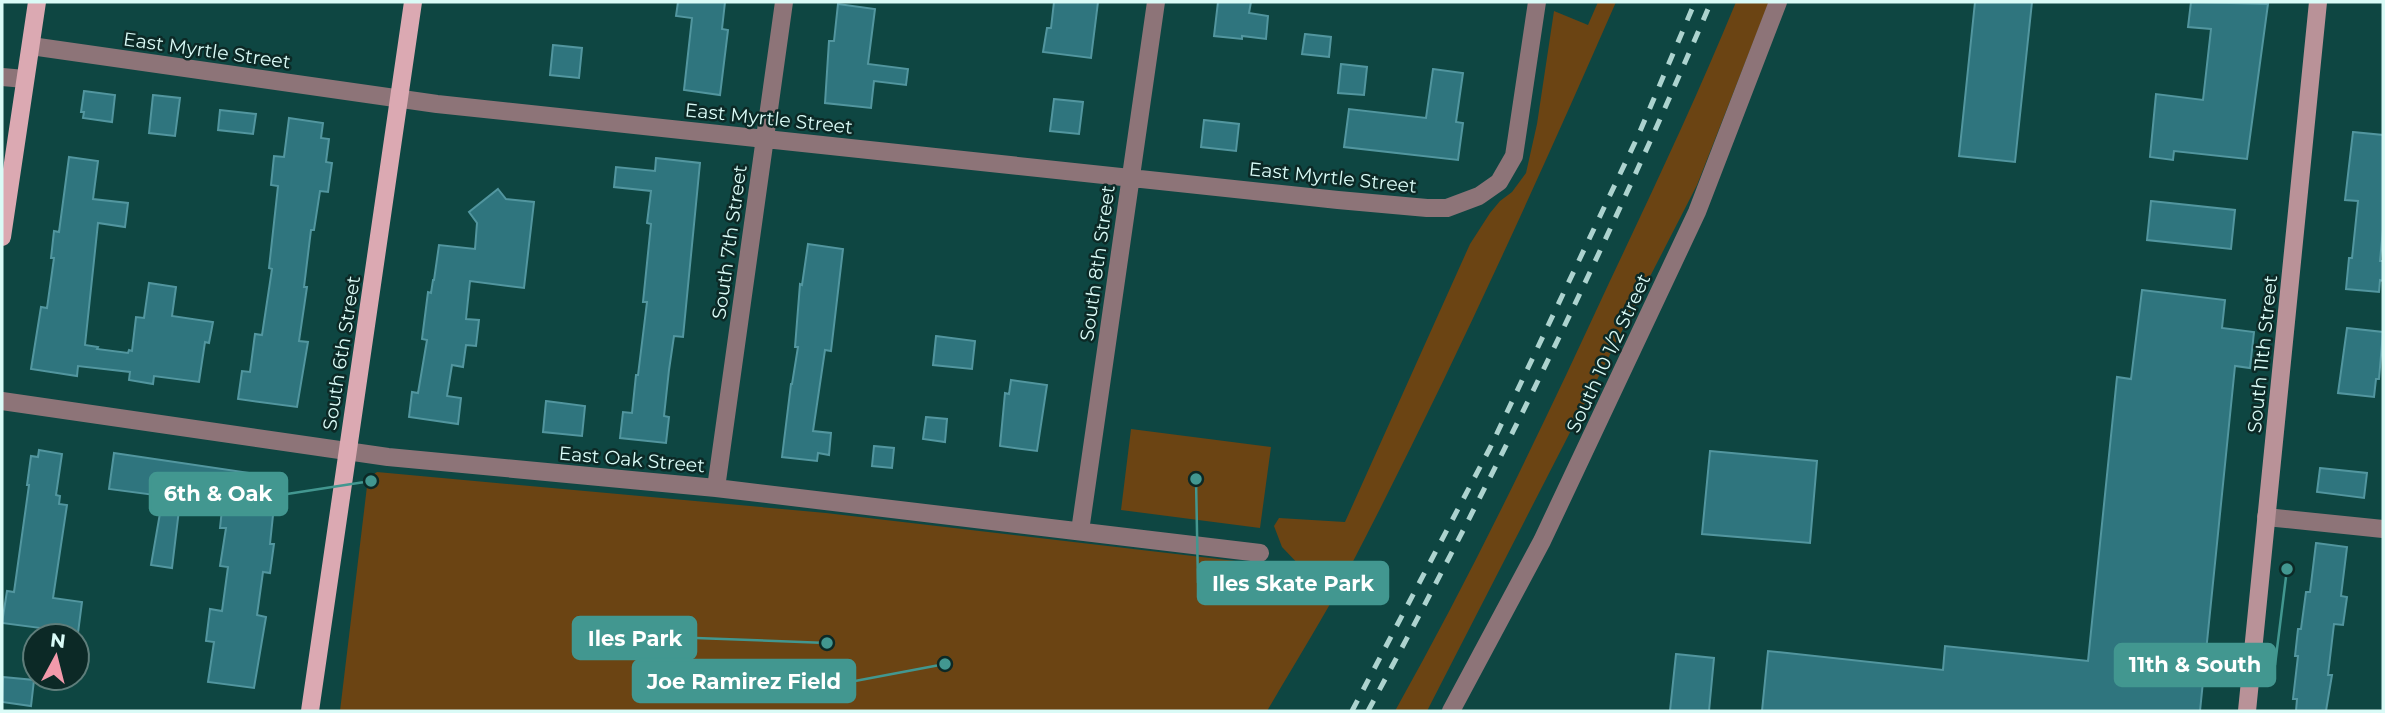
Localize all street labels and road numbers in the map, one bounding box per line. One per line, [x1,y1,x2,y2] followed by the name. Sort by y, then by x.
[122,27,292,74] street label: East Myrtle Street
[684,98,854,139] street label: East Myrtle Street
[1248,157,1418,198] street label: East Myrtle Street
[707,163,752,321] street label: South 7th Street
[1075,183,1120,342] street label: South 8th Street
[1562,270,1655,436] street label: South 10 1/2 Street
[318,274,365,432] street label: South 6th Street
[2243,274,2282,434] street label: South 11th Street
[558,442,706,477] street label: East Oak Street

